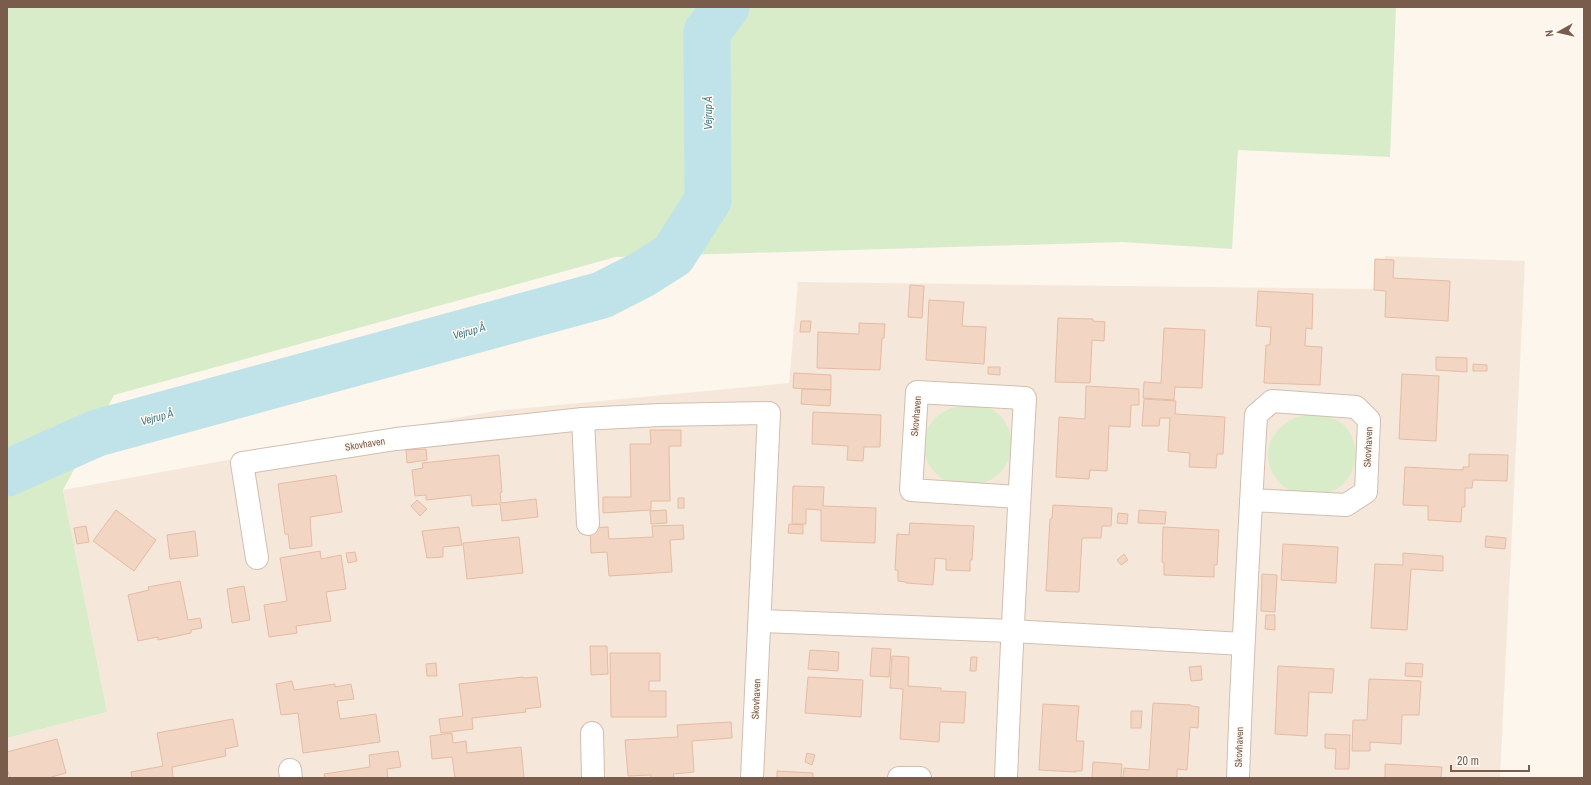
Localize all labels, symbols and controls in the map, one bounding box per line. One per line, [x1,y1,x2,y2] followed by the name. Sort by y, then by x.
[1539,12,1579,52] north arrow
[1542,29,1556,38] text: N
[701,96,715,130] water label: Vejrup Å
[451,320,487,342] water label: Vejrup Å
[908,395,924,437] street label: Skovhaven
[139,406,175,428] water label: Vejrup Å
[1360,426,1376,468] street label: Skovhaven
[344,434,386,454] street label: Skovhaven
[748,678,764,720] street label: Skovhaven
[1232,726,1246,768] street label: Skovhaven
[1451,747,1529,773] scale bar
[1457,753,1479,769] text: 20 m

